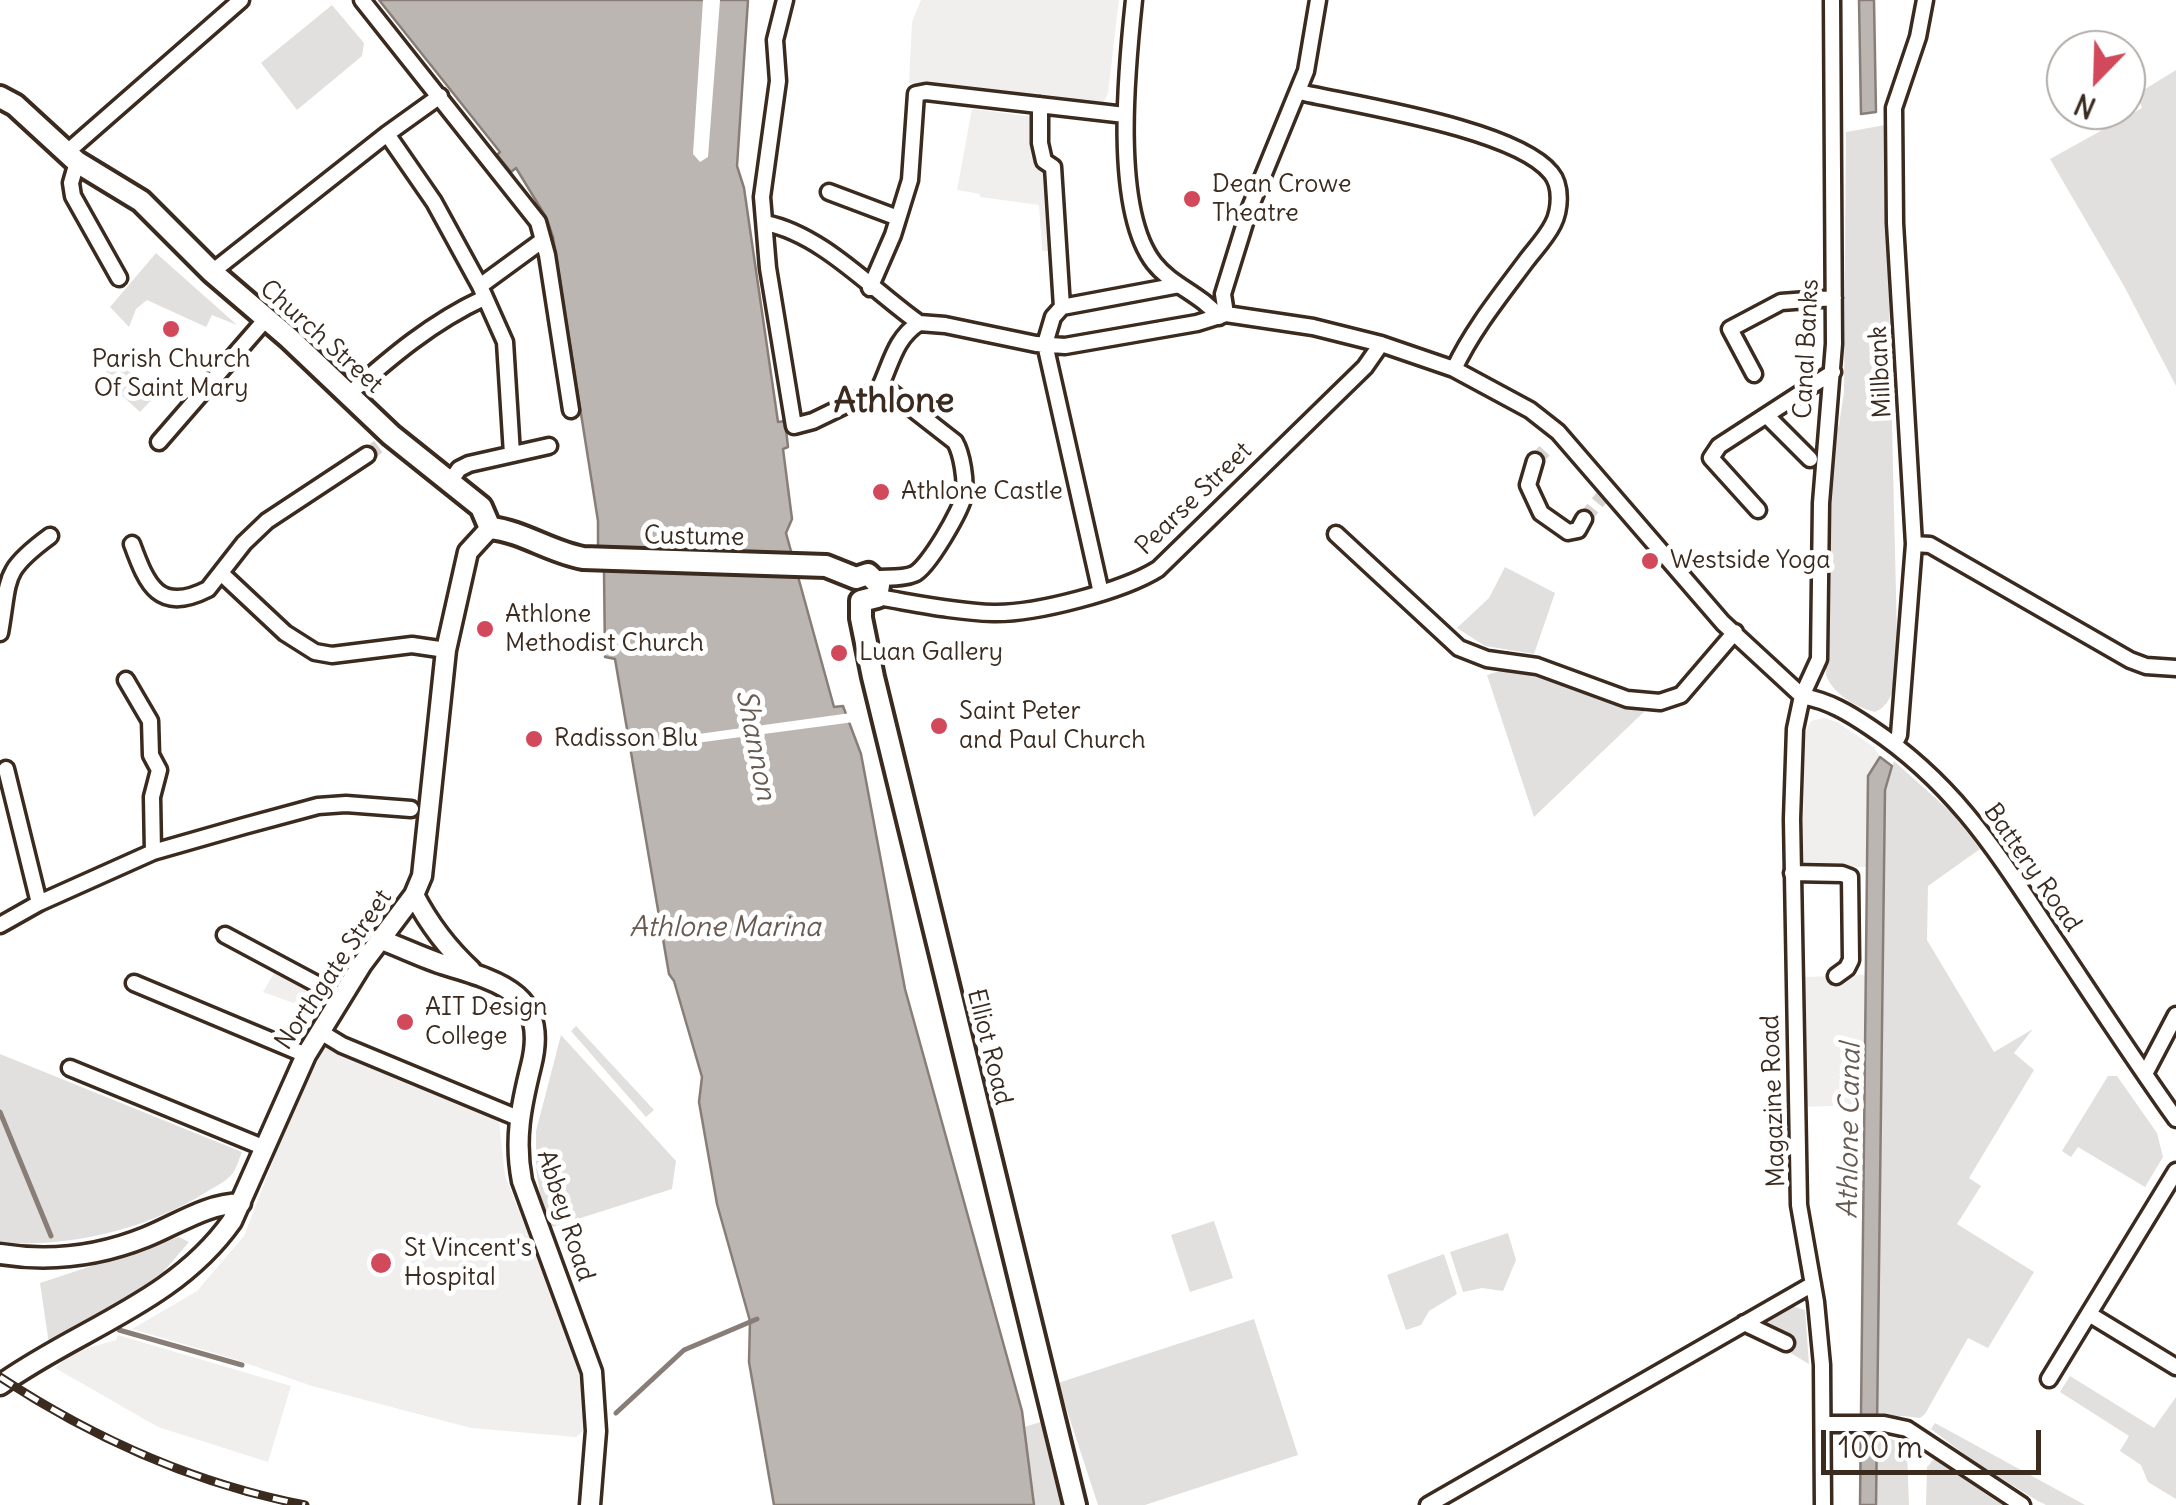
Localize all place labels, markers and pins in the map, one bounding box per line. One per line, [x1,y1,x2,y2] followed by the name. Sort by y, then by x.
[1212,170,1351,229] place label: Dean Crowe Theatre
[1181,188,1203,210] marker: Dean Crowe Theatre
[160,318,182,340] marker: Parish Church Of Saint Mary
[92,345,250,404] place label: Parish Church Of Saint Mary
[901,477,1063,507] place label: Athlone Castle
[870,481,892,503] marker: Athlone Castle
[1670,546,1830,576] place label: Westside Yoga
[1639,550,1661,572] marker: Westside Yoga
[505,600,704,659] place label: Athlone Methodist Church
[474,618,496,640] marker: Athlone Methodist Church
[859,638,1003,668] place label: Luan Gallery
[828,642,850,664] marker: Luan Gallery
[959,697,1146,756] place label: Saint Peter and Paul Church
[928,715,950,737] marker: Saint Peter and Paul Church
[554,724,698,754] place label: Radisson Blu
[523,728,545,750] marker: Radisson Blu
[425,993,548,1052] place label: AIT Design College
[394,1011,416,1033] marker: AIT Design College
[404,1234,532,1293] place label: St Vincent's Hospital
[368,1250,394,1276] marker: St Vincent's Hospital

